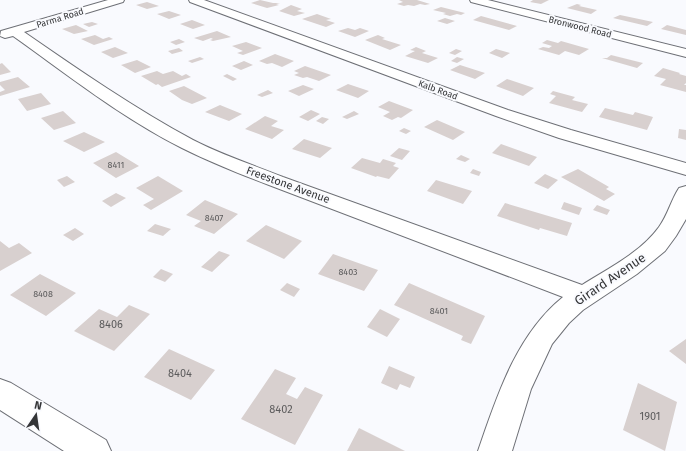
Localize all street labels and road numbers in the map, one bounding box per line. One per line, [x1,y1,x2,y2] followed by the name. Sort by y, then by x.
[35,6,85,30] street label: Parma Road
[547,14,613,40] street label: Bronwood Road
[417,78,459,102] street label: Kalb Road
[244,164,332,206] street label: Freestone Avenue
[572,250,648,308] street label: Girard Avenue

